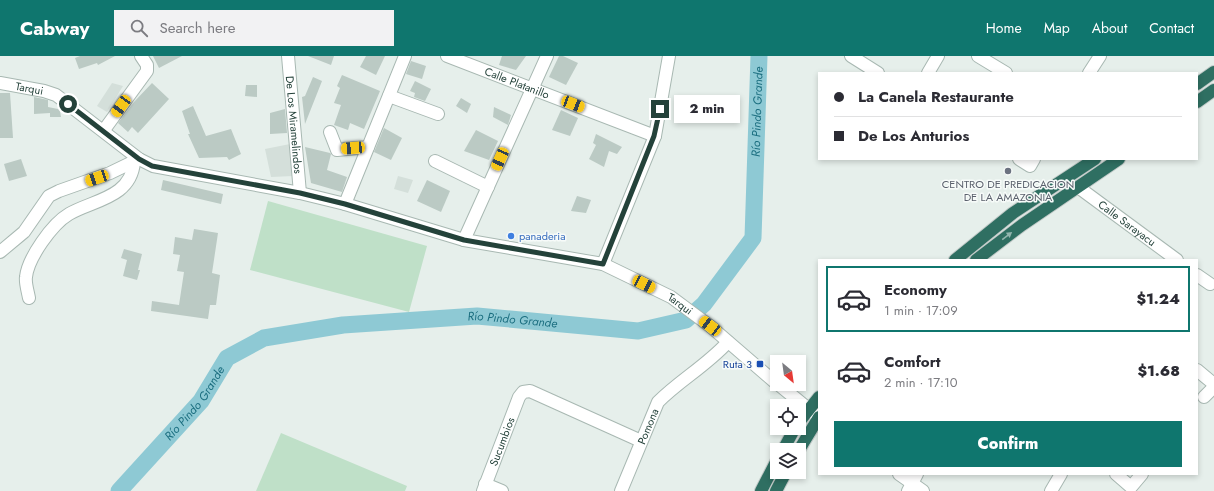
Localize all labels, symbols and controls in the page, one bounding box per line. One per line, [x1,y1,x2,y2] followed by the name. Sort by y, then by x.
[114,10,394,46] search box
[20,15,90,42] text: Cabway
[128,17,150,39] icon: search
[160,17,235,39] text: Search here
[986,18,1022,38] text: Home
[1044,18,1070,38] text: Map
[1092,18,1127,38] text: About
[1149,18,1194,38] text: Contact
[482,63,552,103] street label: Calle Platanillo
[747,66,768,157] water label: Río Pindo Grande
[282,75,306,175] street label: De Los Miramelindos
[14,78,45,99] street label: Tarqui
[858,86,1014,108] text: La Canela Restaurante
[109,93,133,119] car
[560,94,586,114] car
[59,95,77,113] route start
[674,95,740,123] callout: 2 min
[690,99,724,118] text: 2 min
[651,100,669,118] route end
[858,125,969,147] text: De Los Anturios
[341,141,365,155] car
[490,146,510,172] car
[1003,166,1013,176] marker: CENTRO DE PREDICACION DE LA AMAZONIA
[84,168,110,188] car
[942,176,1074,205] place label: CENTRO DE PREDICACION DE LA AMAZONIA
[1095,196,1159,250] street label: Calle Sarayacu
[519,228,566,244] place label: panaderia
[506,231,516,241] marker: panaderia
[1002,232,1013,241] one-way arrow
[631,273,657,295] car
[884,279,947,301] text: Economy
[836,281,872,317] icon: car
[1136,288,1180,310] text: $1.24
[665,289,696,319] street label: Tarqui
[884,301,958,320] text: 1 min · 17:09
[467,307,558,332] water label: Río Pindo Grande
[697,314,723,338] car
[884,351,941,373] text: Comfort
[836,353,872,389] icon: car
[770,355,806,391] north arrow
[770,355,806,479] map controls
[723,356,752,372] place label: Ruta 3
[755,359,765,369] marker: Ruta 3
[1137,360,1180,382] text: $1.68
[160,363,229,445] water label: Río Pindo Grande
[884,373,958,392] text: 2 min · 17:10
[770,399,806,435] button: locate
[633,406,662,447] street label: Pomona
[485,414,519,468] street label: Sucumbios
[834,421,1182,467] button: Confirm
[770,443,806,479] button: layers

